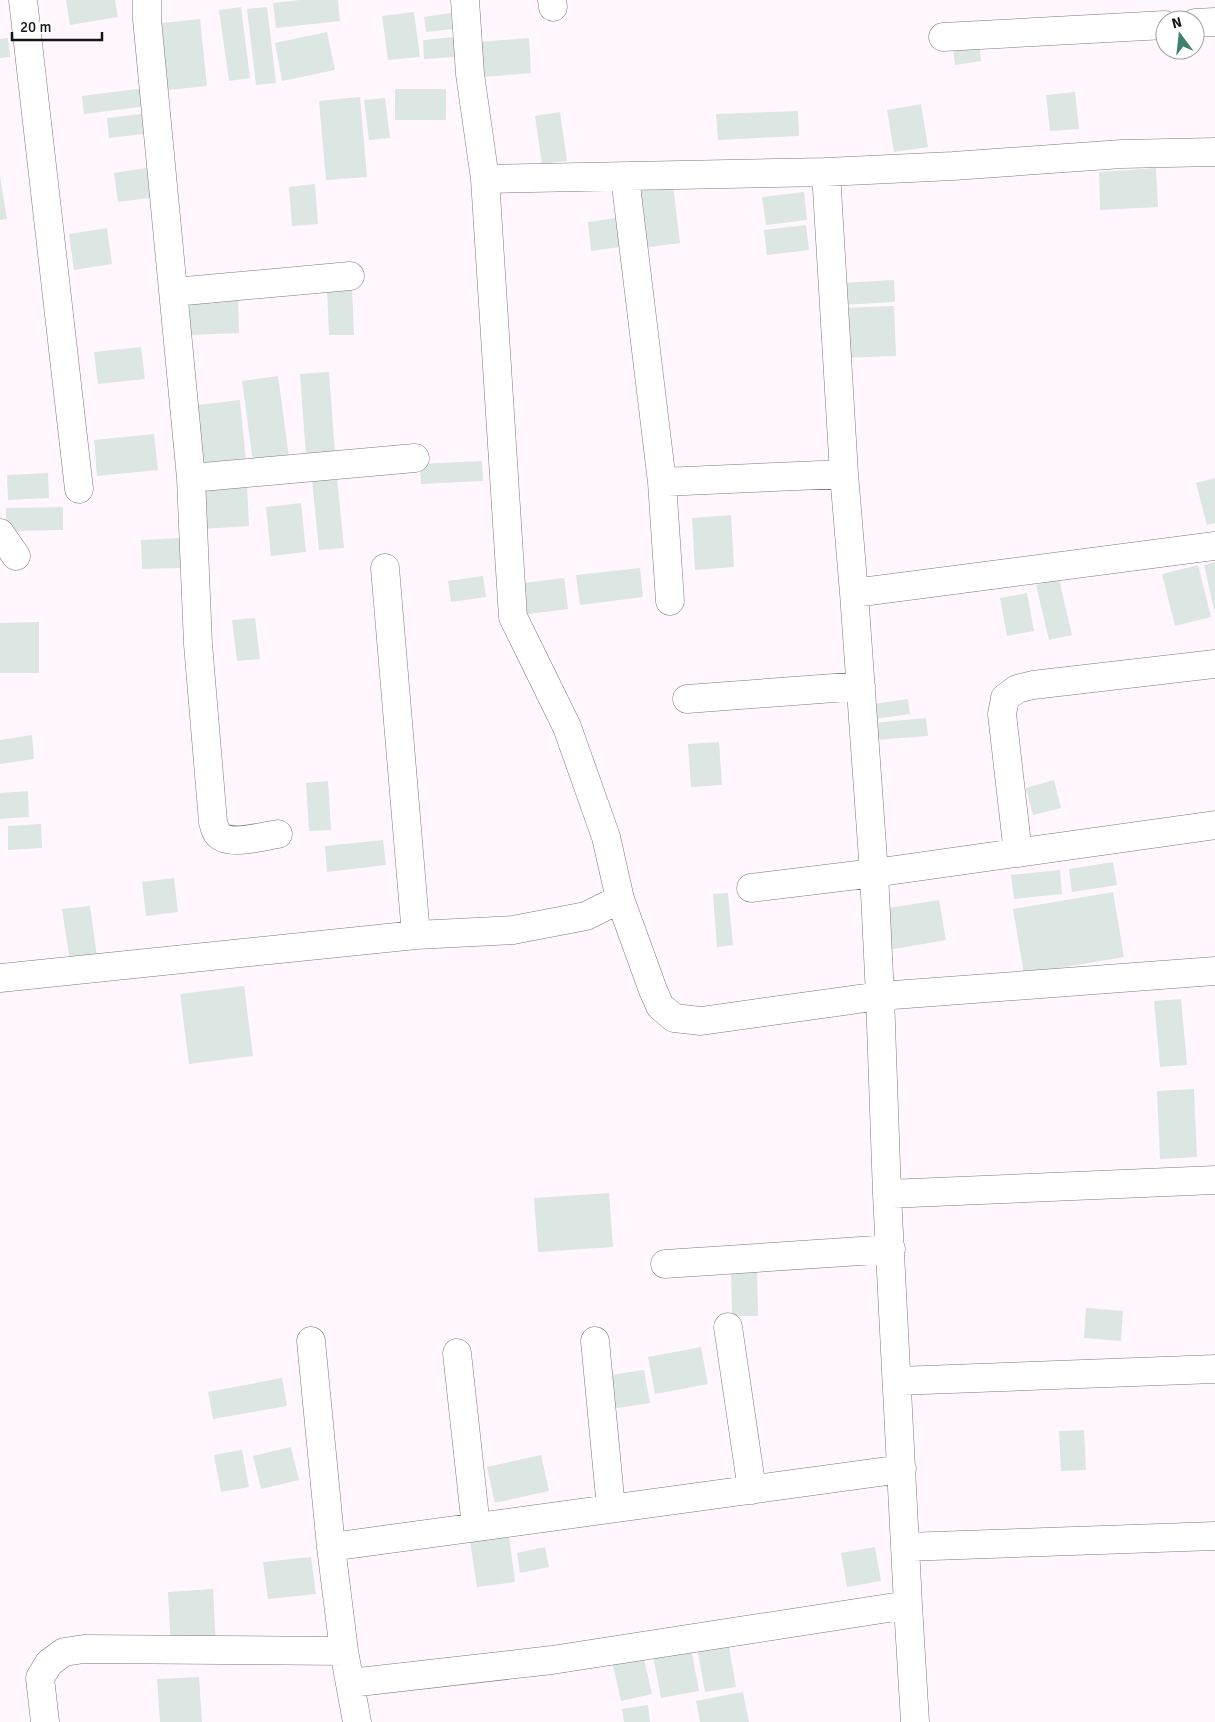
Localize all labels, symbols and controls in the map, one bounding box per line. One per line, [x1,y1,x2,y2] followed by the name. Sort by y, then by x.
[12,10,102,42] scale bar
[1155,10,1205,60] north arrow
[1170,13,1184,32] text: N
[20,18,51,36] text: 20 m

